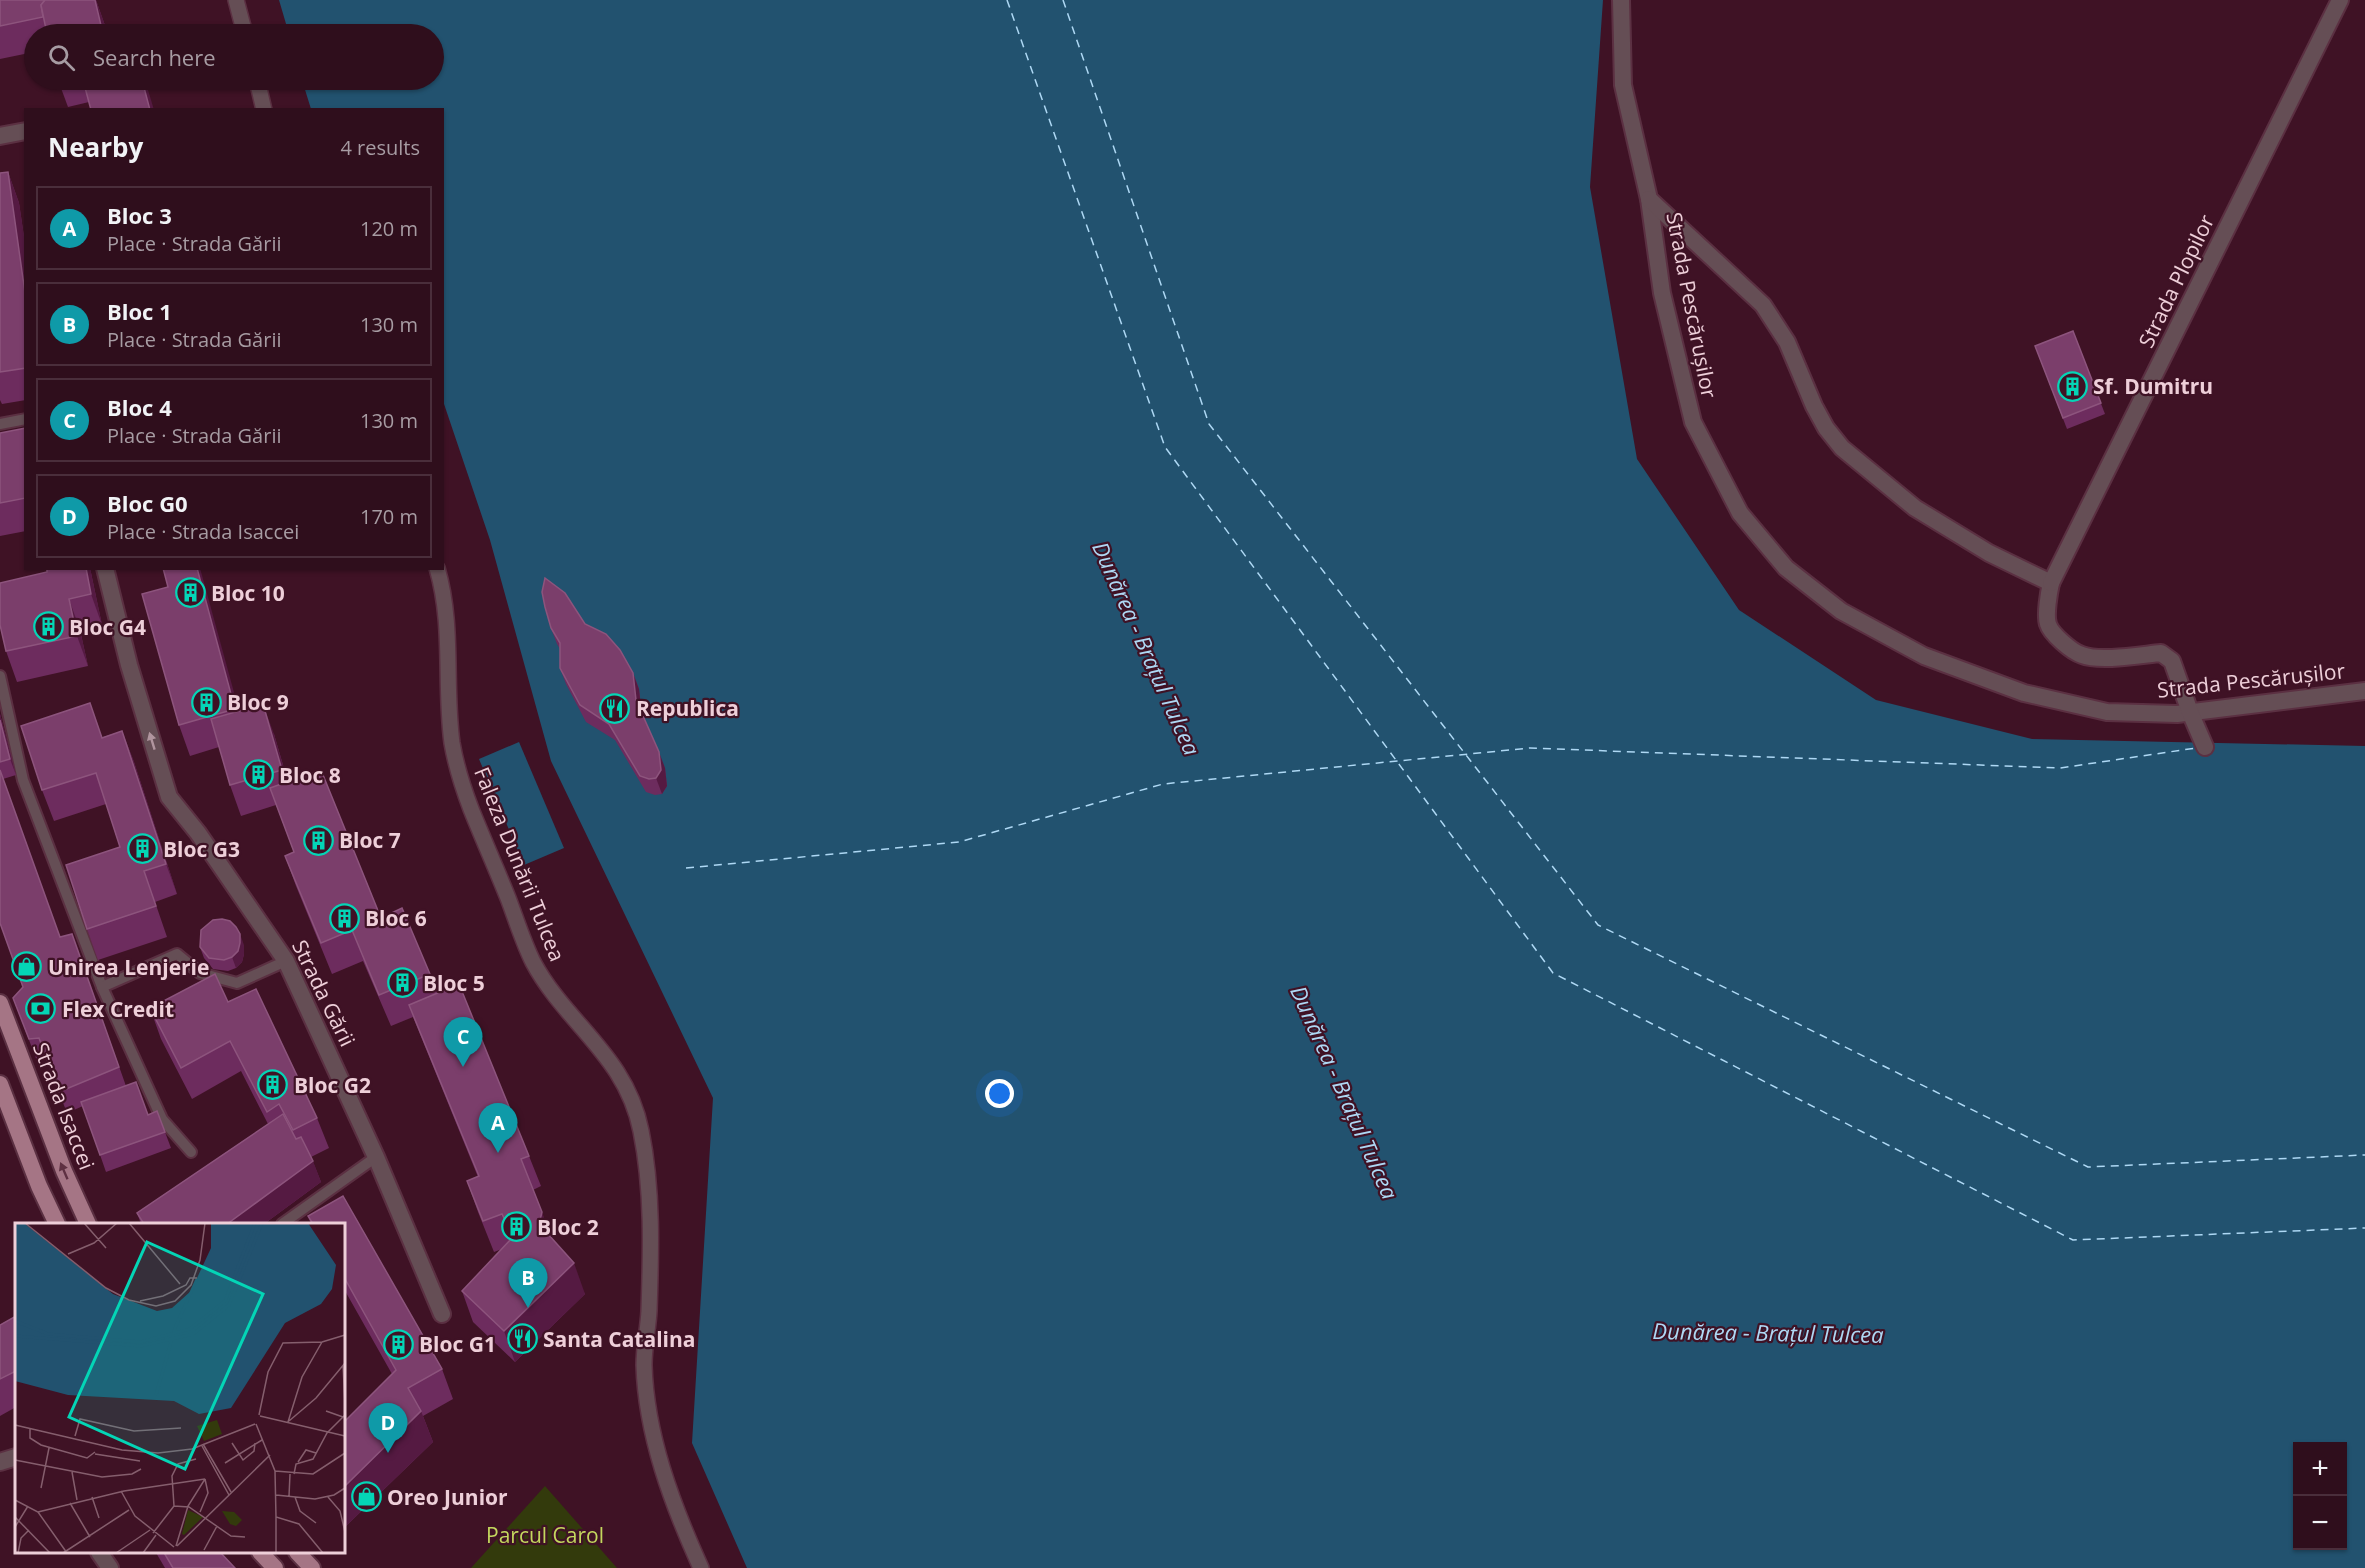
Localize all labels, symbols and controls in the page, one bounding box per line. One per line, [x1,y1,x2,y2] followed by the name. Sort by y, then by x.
[24,24,444,90] search box
[45,41,78,74] icon: search
[93,42,216,72] text: Search here
[48,129,143,165] text: Nearby
[340,134,420,161] text: 4 results
[107,200,172,230] text: Bloc 3
[1660,210,1724,401] street label: Strada Pescărușilor
[2132,210,2220,352] street label: Strada Plopilor
[63,215,76,242] text: A
[360,215,418,242] text: 120 m
[107,230,282,257] text: Place · Strada Gării
[107,296,172,326] text: Bloc 1
[63,311,76,338] text: B
[360,311,418,338] text: 130 m
[107,326,282,353] text: Place · Strada Gării
[2056,370,2088,402] building icon: Sf. Dumitru
[2093,372,2213,400] place label: Sf. Dumitru
[107,392,172,422] text: Bloc 4
[63,407,76,434] text: C
[360,407,418,434] text: 130 m
[107,422,282,449] text: Place · Strada Gării
[107,488,188,518] text: Bloc G0
[62,503,77,530] text: D
[360,503,418,530] text: 170 m
[107,518,299,545] text: Place · Strada Isaccei
[1086,536,1208,760] water label: Dunărea - Brațul Tulcea
[174,577,206,609] building icon: Bloc 10
[211,579,285,607] place label: Bloc 10
[32,611,64,643] building icon: Bloc G4
[69,613,146,641] place label: Bloc G4
[2156,656,2347,704] street label: Strada Pescărușilor
[190,686,222,718] building icon: Bloc 9
[227,688,289,716] place label: Bloc 9
[599,692,631,724] restaurant icon: Republica
[636,694,739,722] place label: Republica
[147,732,156,750] one-way arrow
[242,759,274,791] building icon: Bloc 8
[279,761,341,789] place label: Bloc 8
[468,763,572,965] street label: Faleza Dunării Tulcea
[302,824,334,856] building icon: Bloc 7
[339,826,401,854] place label: Bloc 7
[126,833,158,865] building icon: Bloc G3
[163,835,240,863] place label: Bloc G3
[328,902,360,934] building icon: Bloc 6
[365,904,427,932] place label: Bloc 6
[286,935,362,1051] street label: Strada Gării
[11,951,43,983] shop icon: Unirea Lenjerie
[48,953,209,981] place label: Unirea Lenjerie
[386,967,418,999] building icon: Bloc 5
[423,969,485,997] place label: Bloc 5
[1284,980,1406,1204] water label: Dunărea - Brațul Tulcea
[25,993,57,1025] bank icon: Flex Credit
[62,995,174,1023] place label: Flex Credit
[444,1018,482,1067] pin: C
[27,1038,101,1174] street label: Strada Isaccei
[257,1069,289,1101] building icon: Bloc G2
[294,1071,371,1099] place label: Bloc G2
[985,1079,1014,1108] your location
[478,1104,518,1153] pin: A
[59,1162,69,1180] one-way arrow
[500,1211,532,1243] building icon: Bloc 2
[537,1213,599,1241] place label: Bloc 2
[15,1223,345,1553] inset map
[508,1258,548,1308] pin: B
[1652,1315,1884,1349] water label: Dunărea - Brațul Tulcea
[506,1323,538,1355] restaurant icon: Santa Catalina
[543,1325,695,1353] place label: Santa Catalina
[382,1328,414,1360] building icon: Bloc G1
[419,1330,496,1358] place label: Bloc G1
[368,1404,408,1453] pin: D
[2293,1442,2347,1550] map controls
[2293,1442,2347,1496] button: +
[350,1481,382,1513] shop icon: Oreo Junior
[387,1483,508,1511] place label: Oreo Junior
[2293,1496,2347,1550] button: −
[486,1521,604,1549] park label: Parcul Carol

